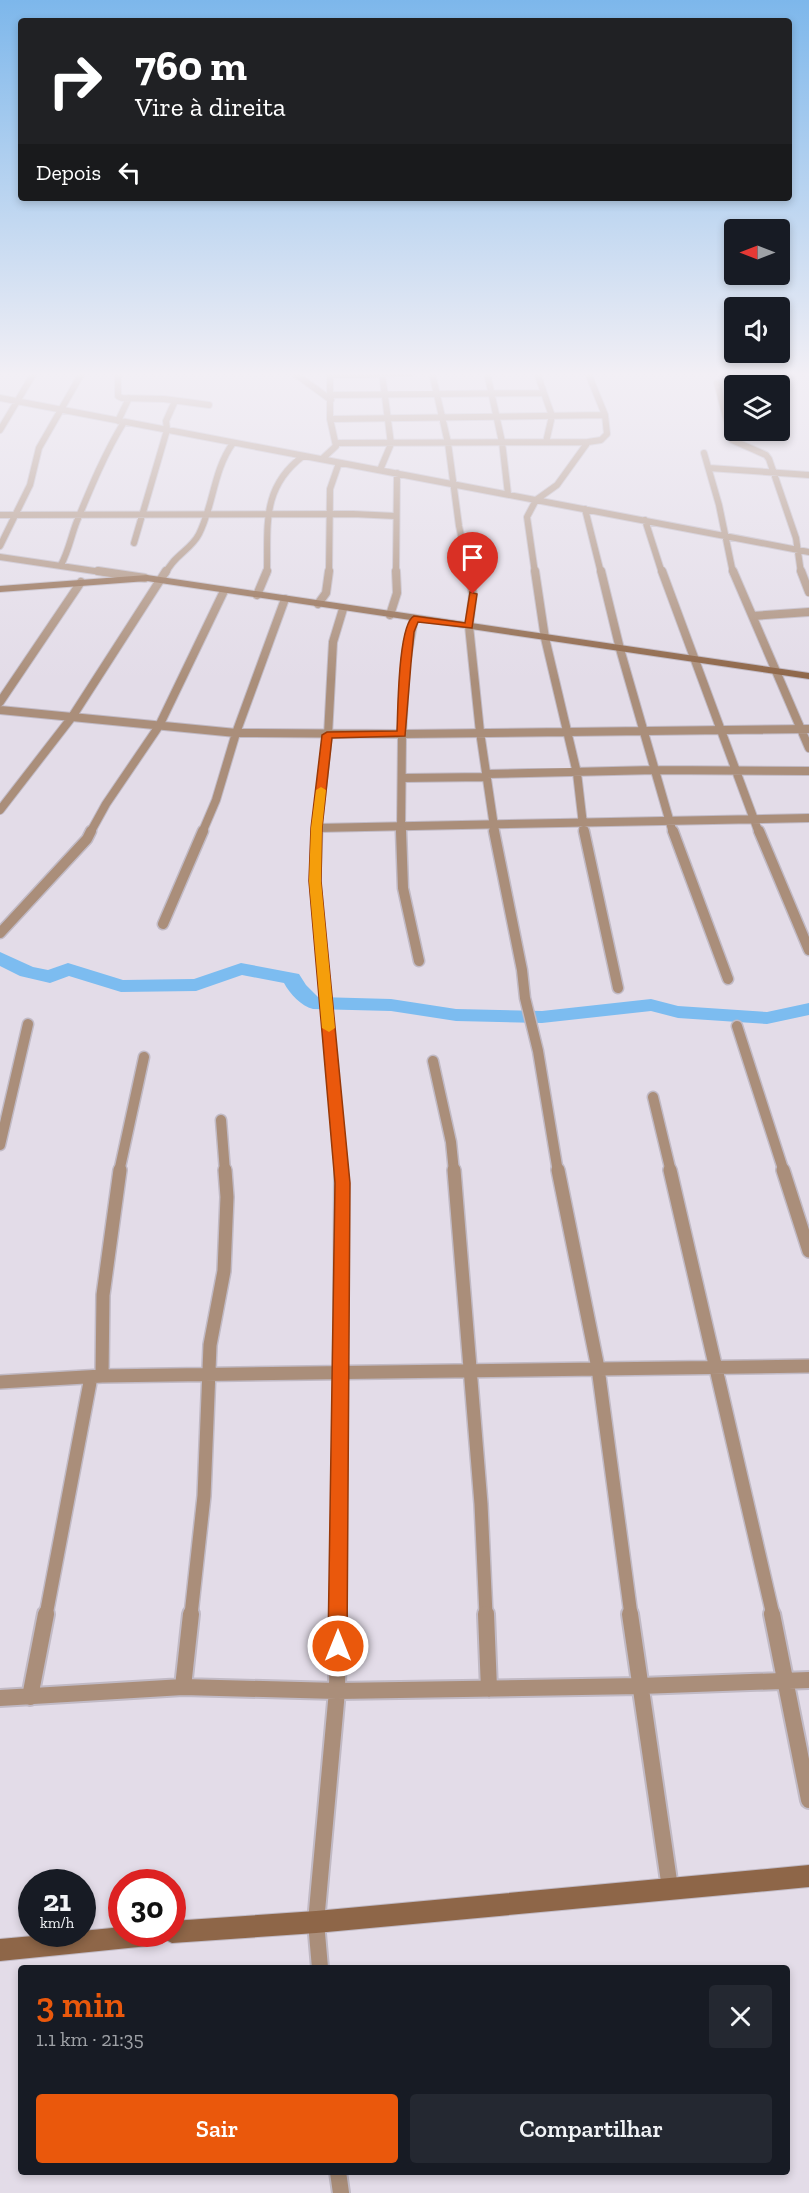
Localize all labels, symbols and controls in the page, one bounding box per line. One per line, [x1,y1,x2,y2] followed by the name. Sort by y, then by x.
[135,40,247,91] text: 760 m
[36,42,114,120] icon: right
[135,91,286,123] text: Vire à direita
[113,156,146,189] icon: left
[36,159,101,186] text: Depois
[724,219,790,285] north arrow
[724,219,790,441] map controls
[724,297,790,363] button: sound
[724,375,790,441] button: layers
[447,532,498,594] pin
[456,541,489,574] icon: arrive
[306,1614,370,1678] position arrow
[108,1869,186,1947] speed limit sign: 30
[43,1883,71,1919] text: 21
[40,1914,74,1932] text: km/h
[36,1983,125,2026] text: 3 min
[709,1985,772,2048] button: close
[36,2027,144,2051] text: 1.1 km · 21:35
[36,2094,398,2163] button: Sair
[410,2094,772,2163] button: Compartilhar

